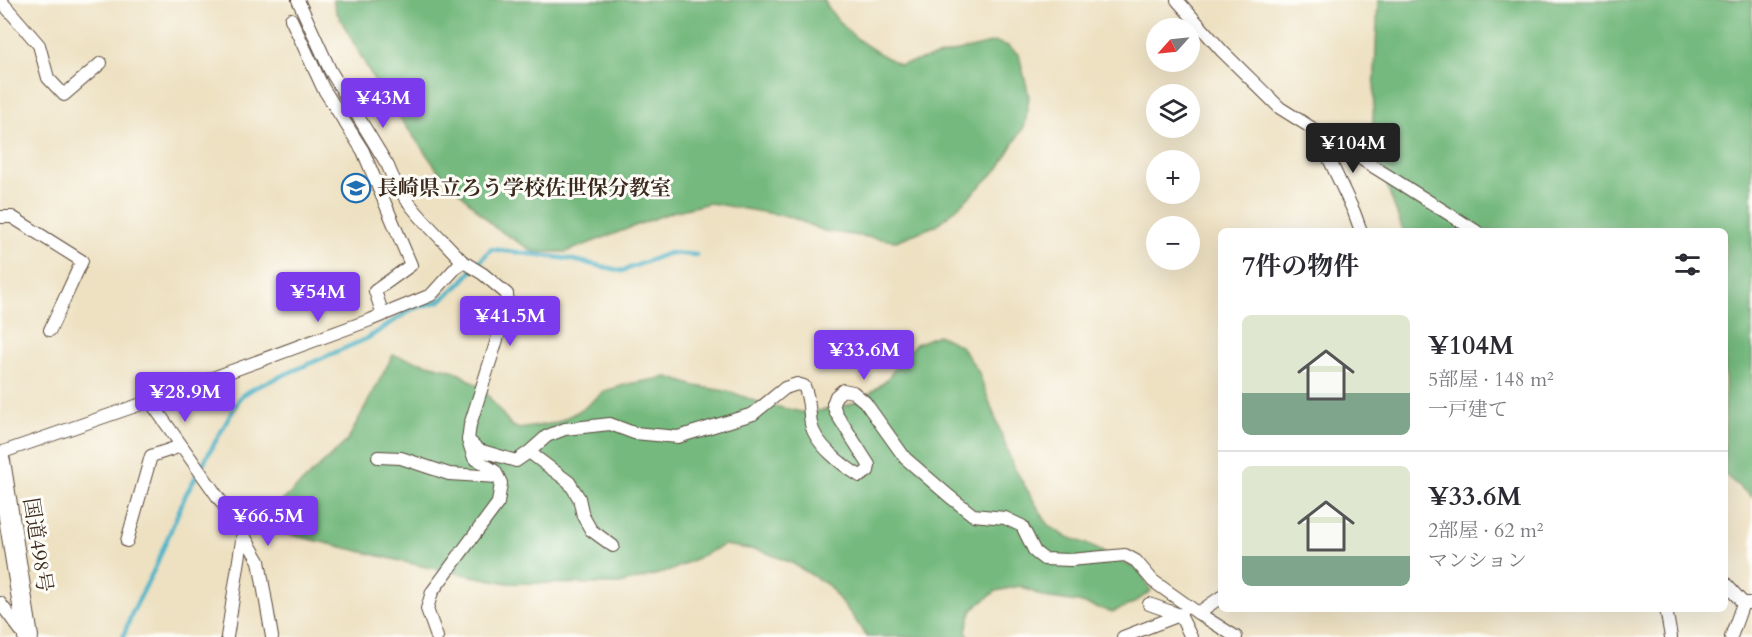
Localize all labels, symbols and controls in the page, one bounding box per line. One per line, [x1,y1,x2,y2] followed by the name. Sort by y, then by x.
[1146,18,1200,72] north arrow
[1146,18,1200,270] map controls
[347,78,419,129] pin: ¥43M
[355,84,411,111] text: ¥43M
[1146,84,1200,138] button: layers
[1311,123,1395,174] pin: ¥104M
[1320,129,1386,156] text: ¥104M
[1146,150,1200,204] button: +
[340,172,372,204] school or university icon: 長崎県立ろう学校佐世保分教室
[377,174,671,203] place label: 長崎県立ろう学校佐世保分教室
[1146,216,1200,270] button: −
[1671,248,1704,281] icon: filters
[1242,249,1359,284] text: 7件の物件
[282,272,354,323] pin: ¥54M
[290,278,346,305] text: ¥54M
[461,296,559,347] pin: ¥41.5M
[474,302,546,329] text: ¥41.5M
[1428,328,1514,363] text: ¥104M
[815,330,913,381] pin: ¥33.6M
[828,336,900,363] text: ¥33.6M
[1290,339,1362,411] icon: home
[1428,366,1554,393] text: 5部屋 · 148 m²
[136,372,234,423] pin: ¥28.9M
[149,378,221,405] text: ¥28.9M
[1428,396,1508,423] text: 一戸建て
[1428,479,1521,514] text: ¥33.6M
[1290,490,1362,562] icon: home
[16,496,59,594] street label: 国道498号
[219,496,317,547] pin: ¥66.5M
[232,502,304,529] text: ¥66.5M
[1428,517,1544,544] text: 2部屋 · 62 m²
[1428,547,1527,574] text: マンション

